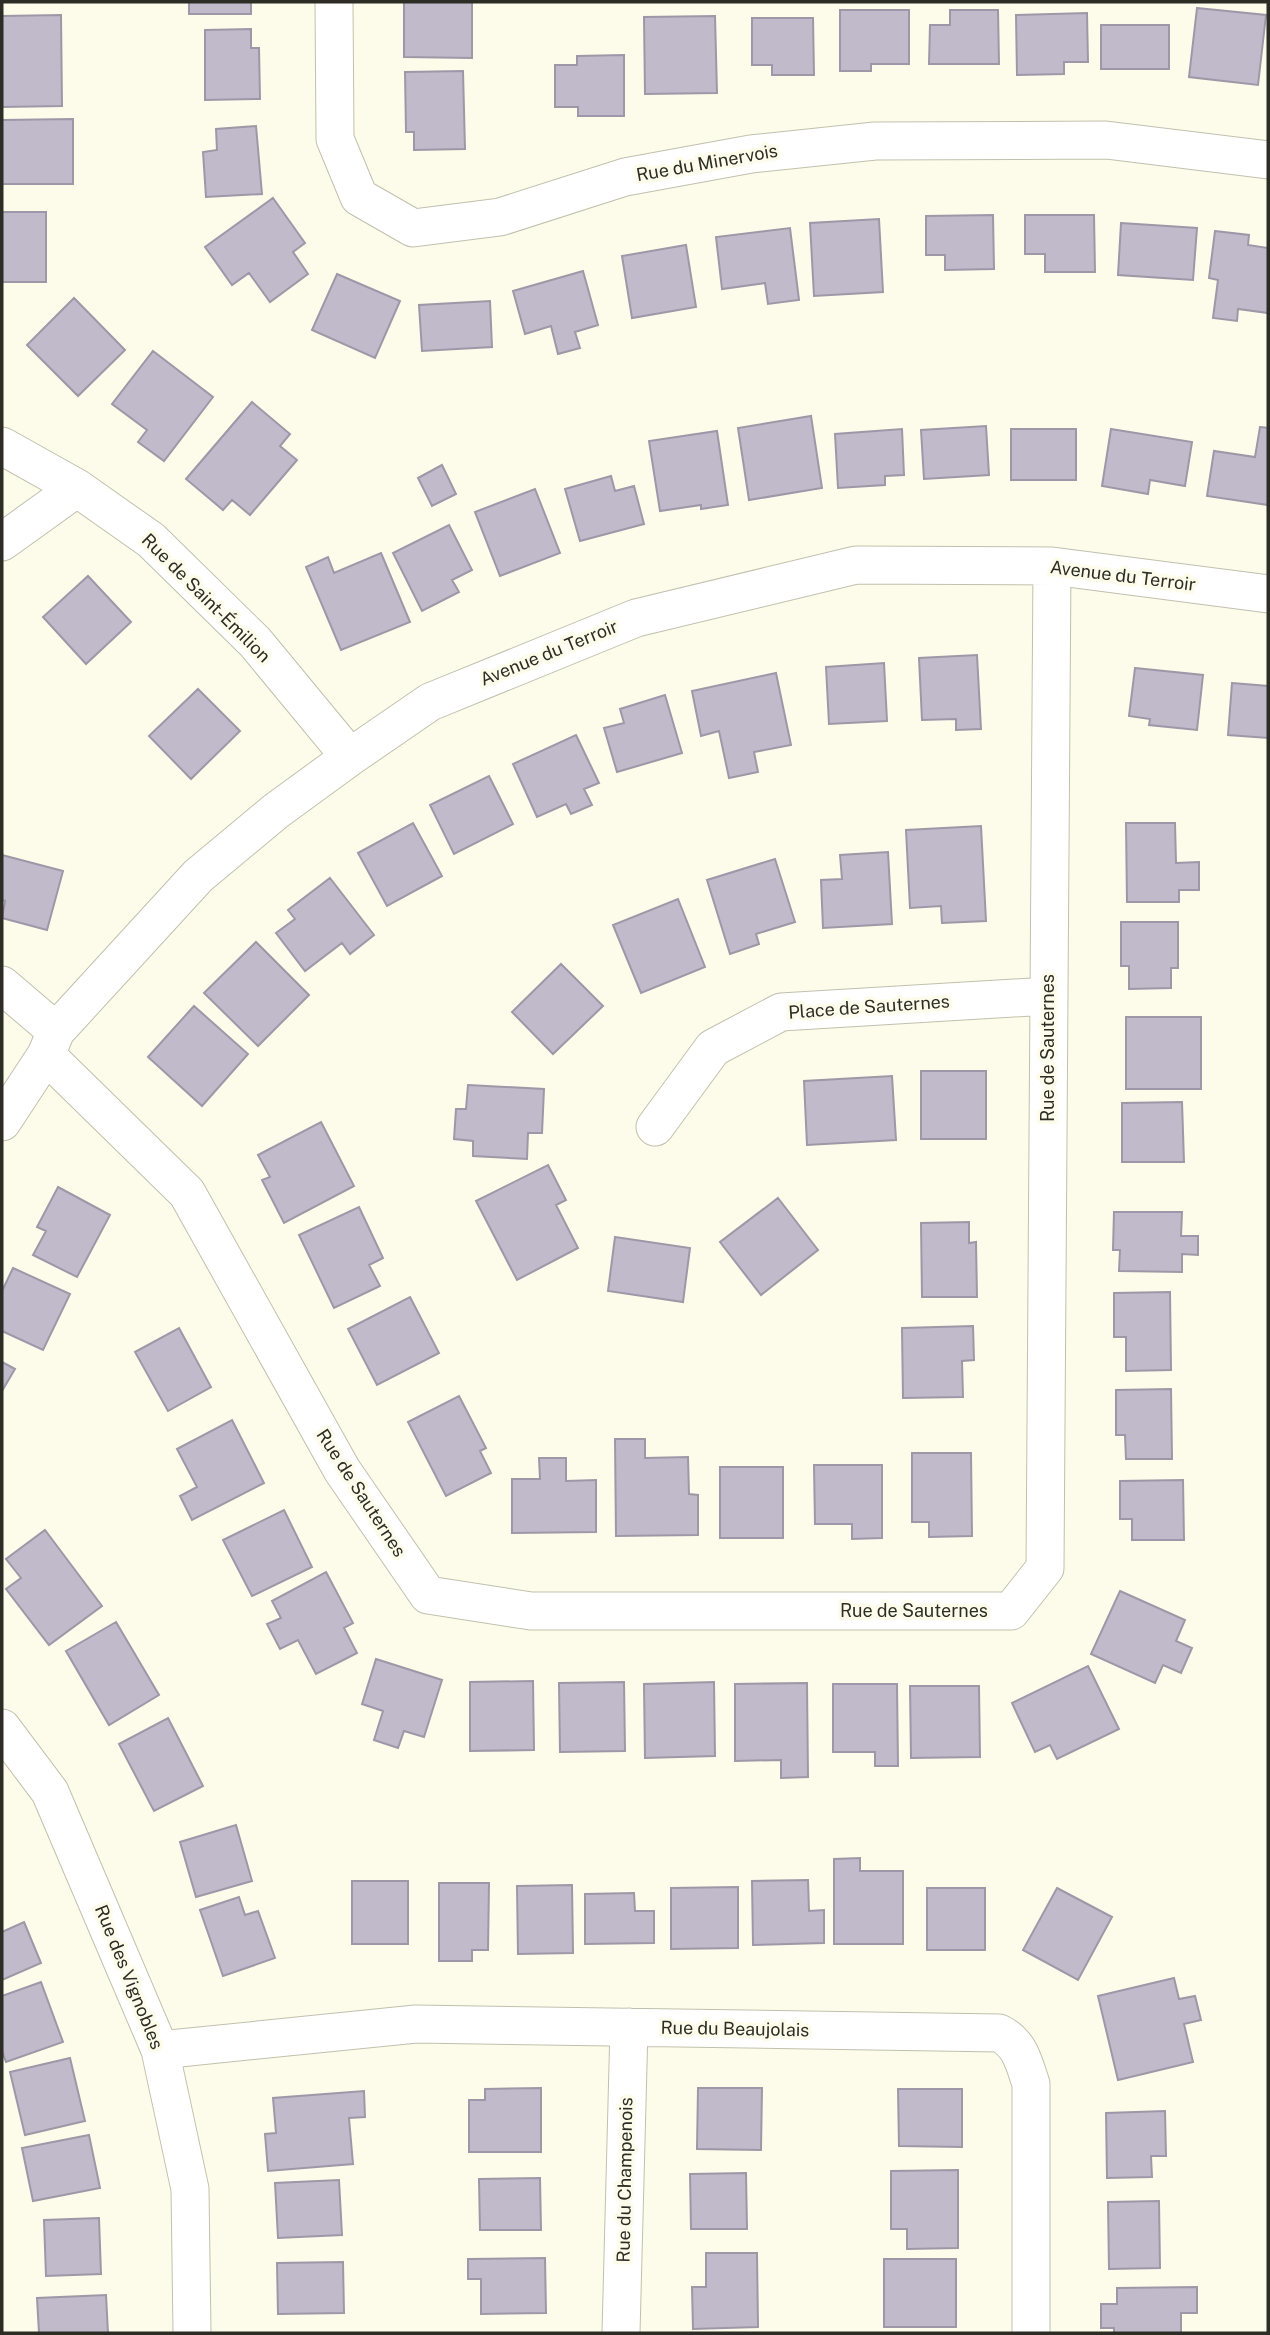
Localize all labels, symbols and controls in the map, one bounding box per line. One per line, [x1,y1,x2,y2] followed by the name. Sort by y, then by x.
[635,140,779,185] street label: Rue du Minervois
[138,528,276,666] street label: Rue de Saint-Émilion
[1049,556,1197,595] street label: Avenue du Terroir
[477,615,621,690] street label: Avenue du Terroir
[1037,974,1058,1122] street label: Rue de Sauternes
[787,990,950,1023] street label: Place de Sauternes
[312,1425,411,1560] street label: Rue de Sauternes
[840,1600,988,1621] street label: Rue de Sauternes
[91,1902,168,2052] street label: Rue des Vignobles
[661,2017,810,2040] street label: Rue du Beaujolais
[613,2097,636,2263] street label: Rue du Champenois

